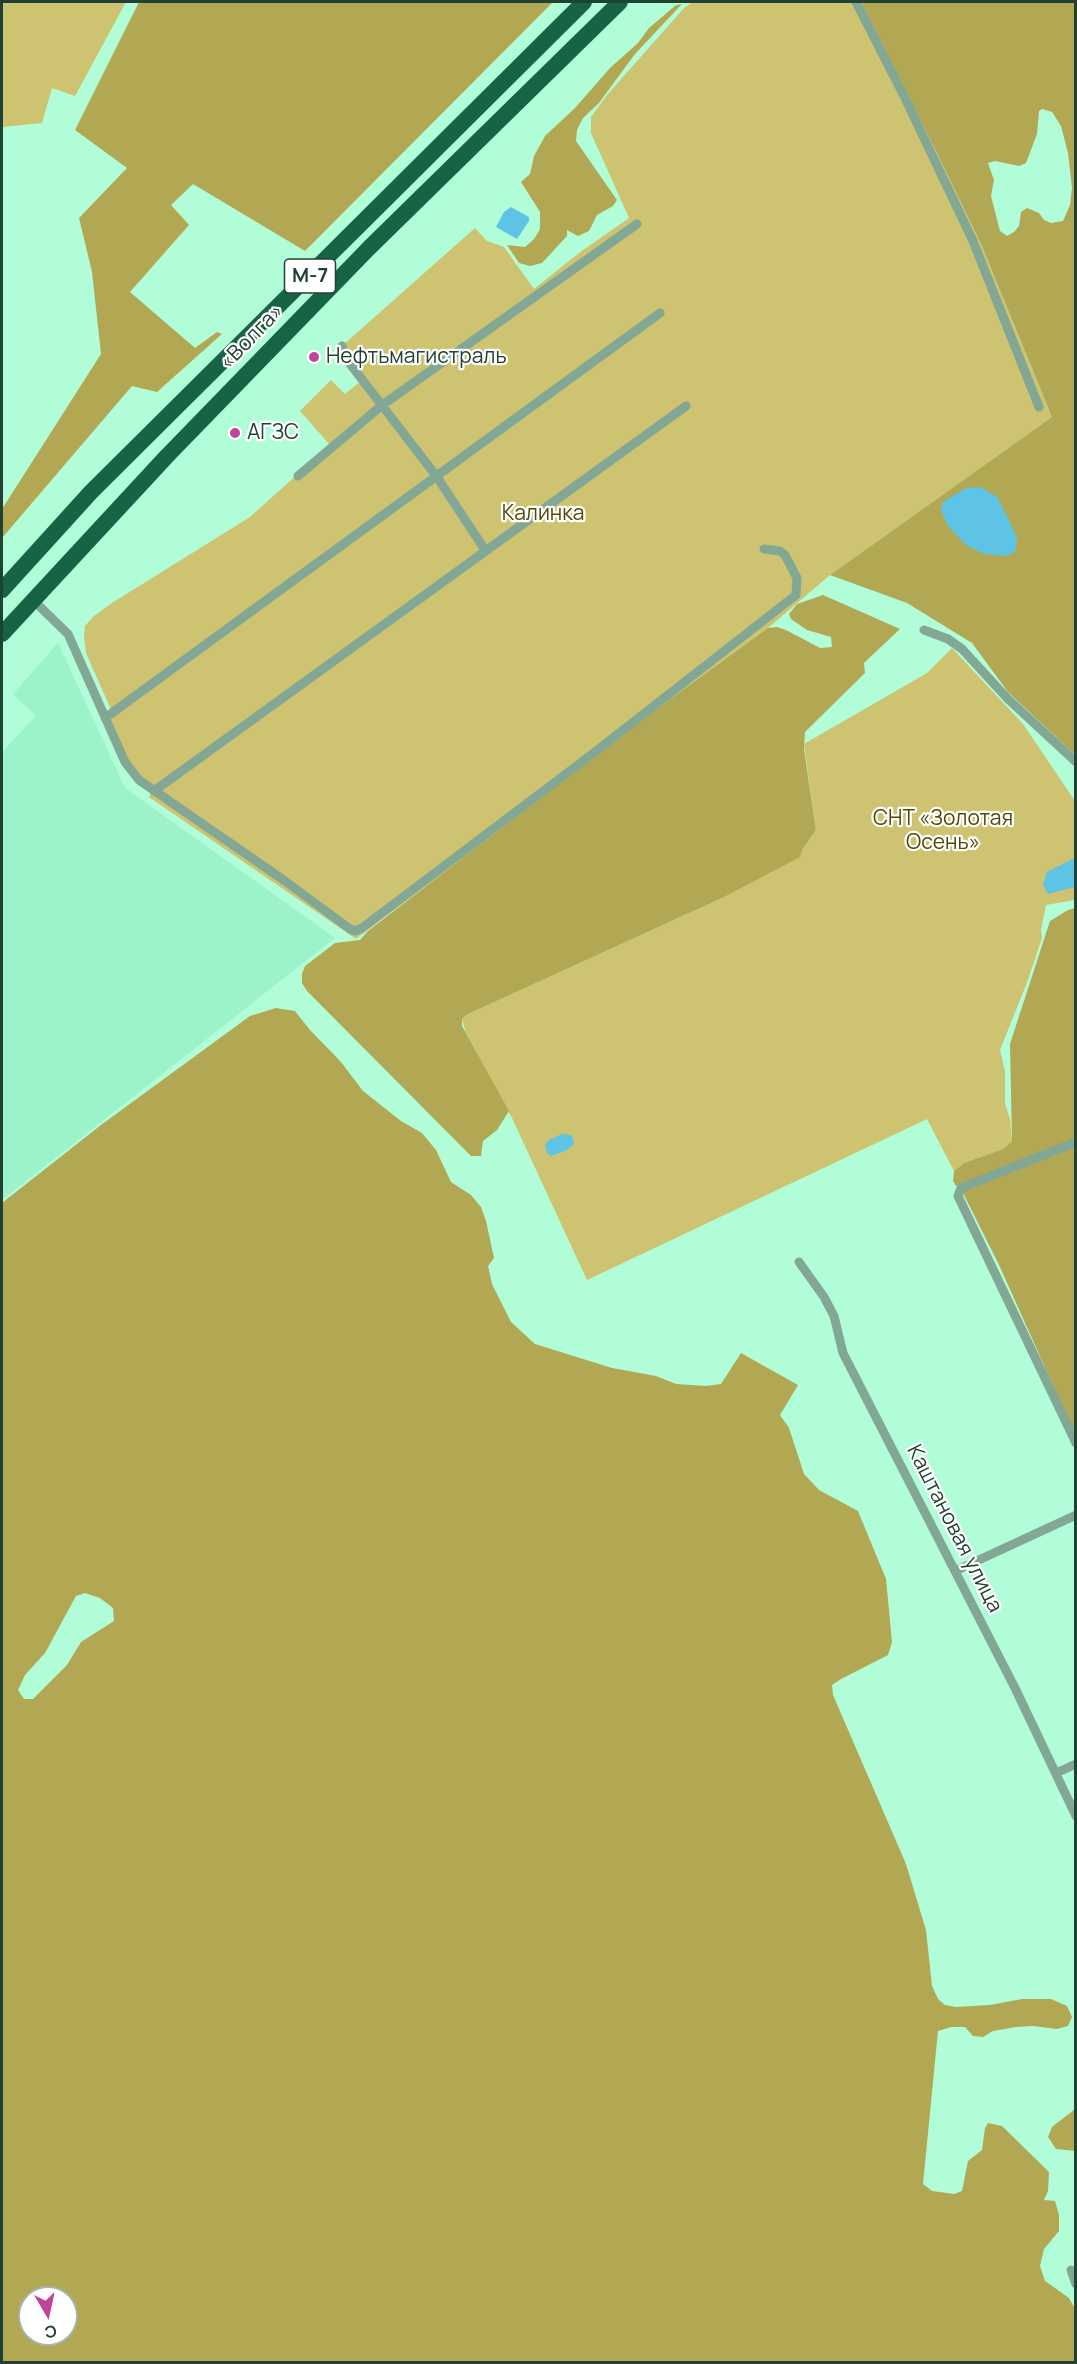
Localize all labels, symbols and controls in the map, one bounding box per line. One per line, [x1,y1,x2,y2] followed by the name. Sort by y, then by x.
[284,259,336,293] road number: М-7
[215,299,289,375] street label: «Волга»
[326,344,507,370] place label: Нефтьмагистраль
[307,350,321,364] marker: Нефтьмагистраль
[247,420,299,446] place label: АГЗС
[228,426,242,440] marker: АГЗС
[502,501,584,527] park label: Калинка
[873,806,1013,856] park label: СНТ «Золотая Осень»
[901,1441,1007,1617] street label: Каштановая улица
[18,2286,78,2346] north arrow
[43,2320,58,2344] text: С

